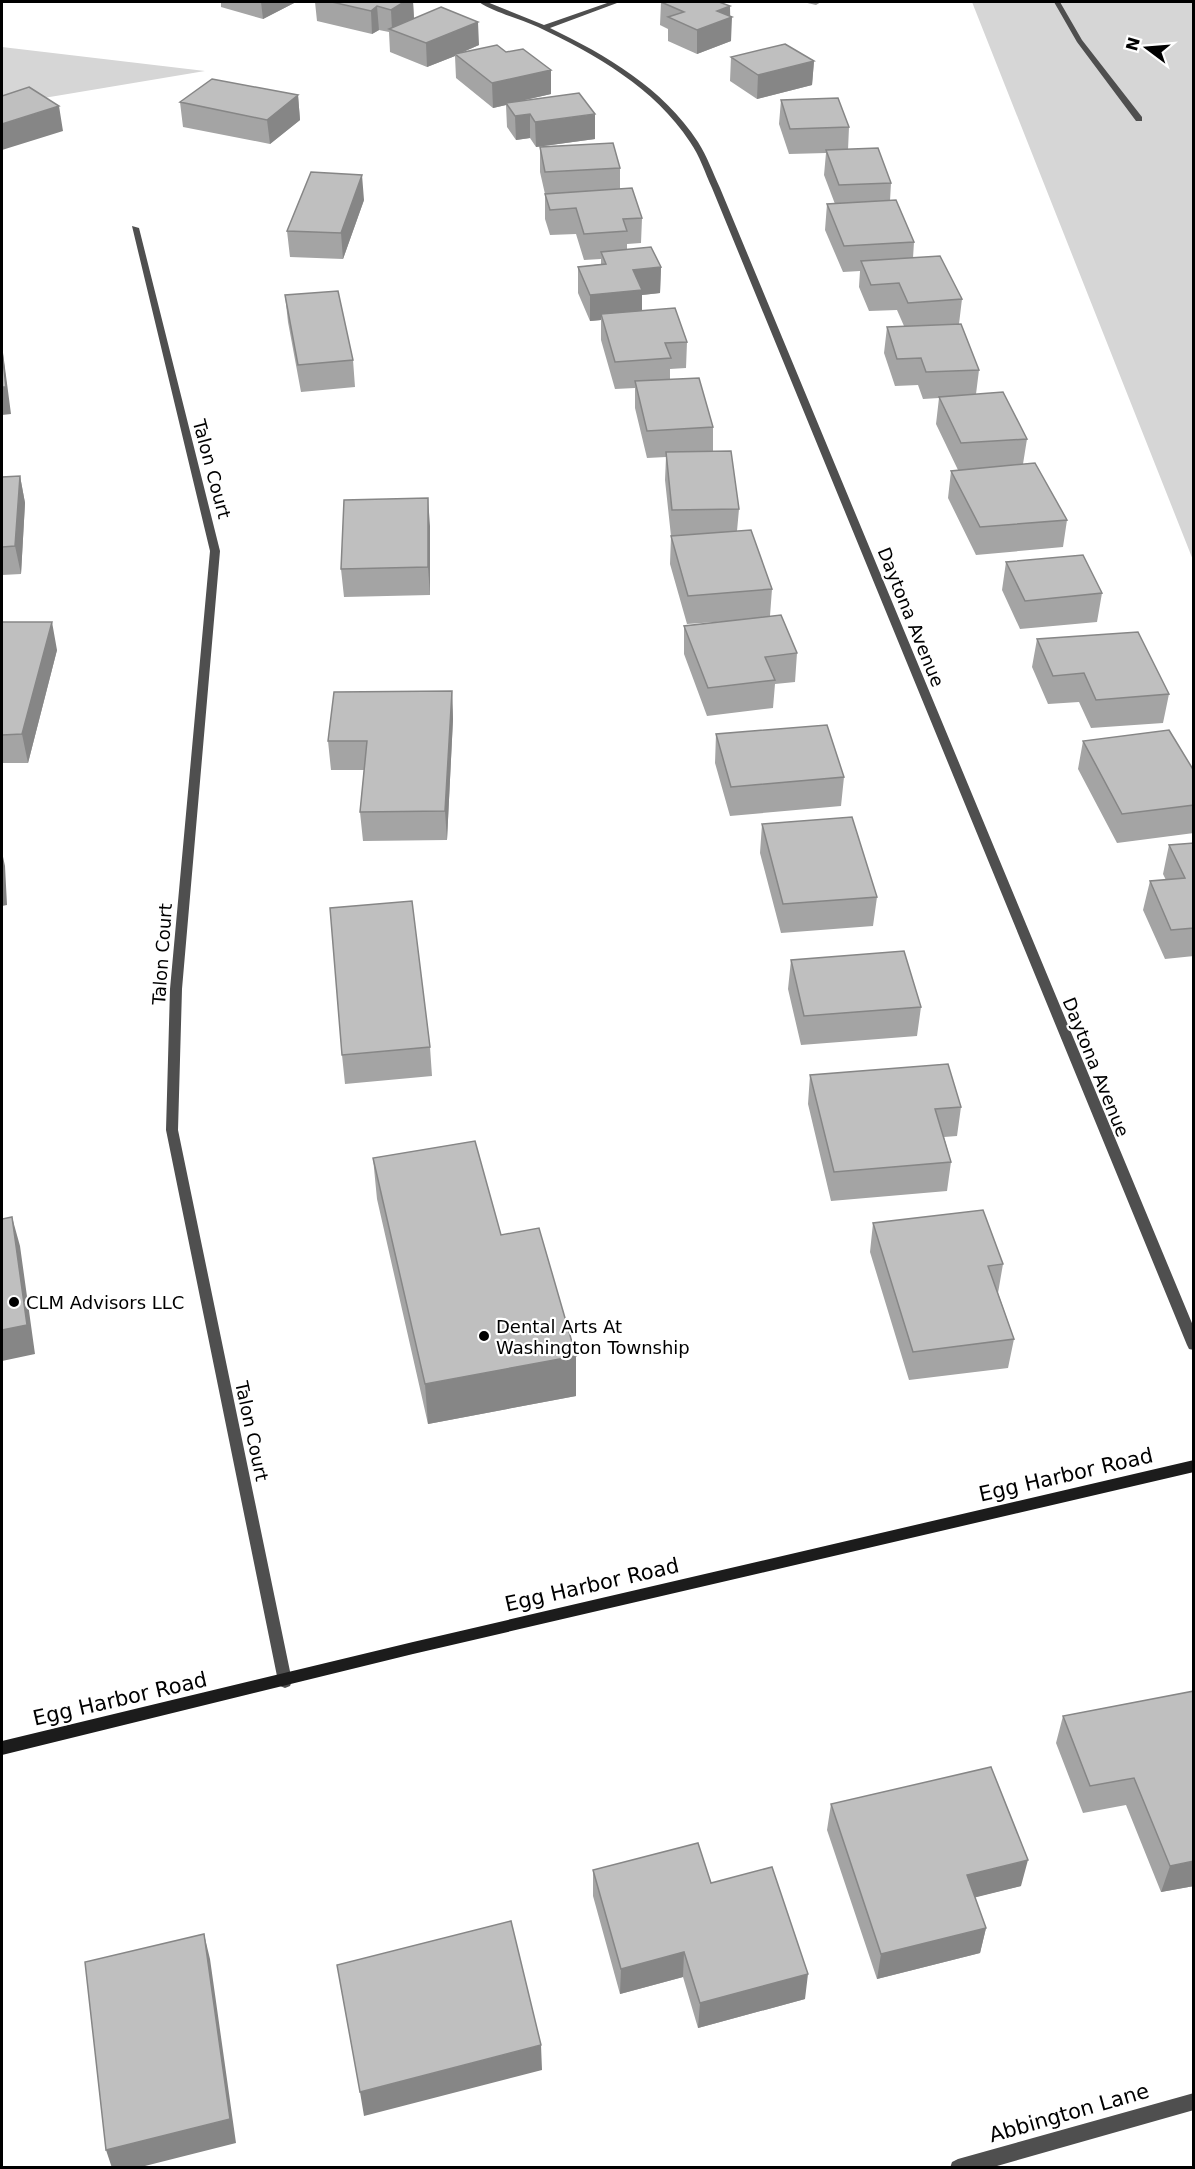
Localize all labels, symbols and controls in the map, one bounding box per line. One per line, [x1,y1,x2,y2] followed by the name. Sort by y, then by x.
[1117,18,1177,78] north arrow
[1122,35,1144,53] text: N
[188,416,235,521] street label: Talon Court
[873,544,949,690] street label: Daytona Avenue
[148,903,176,1006] street label: Talon Court
[1058,994,1134,1140] street label: Daytona Avenue
[26,1292,184,1313] place label: CLM Advisors LLC
[7,1295,21,1309] marker: CLM Advisors LLC
[496,1316,690,1358] place label: Dental Arts At Washington Township
[477,1329,491,1343] marker: Dental Arts At Washington Township
[231,1378,273,1483] street label: Talon Court
[977,1443,1155,1507] street label: Egg Harbor Road
[503,1553,681,1617] street label: Egg Harbor Road
[31,1667,209,1731] street label: Egg Harbor Road
[986,2079,1152,2147] street label: Abbington Lane

